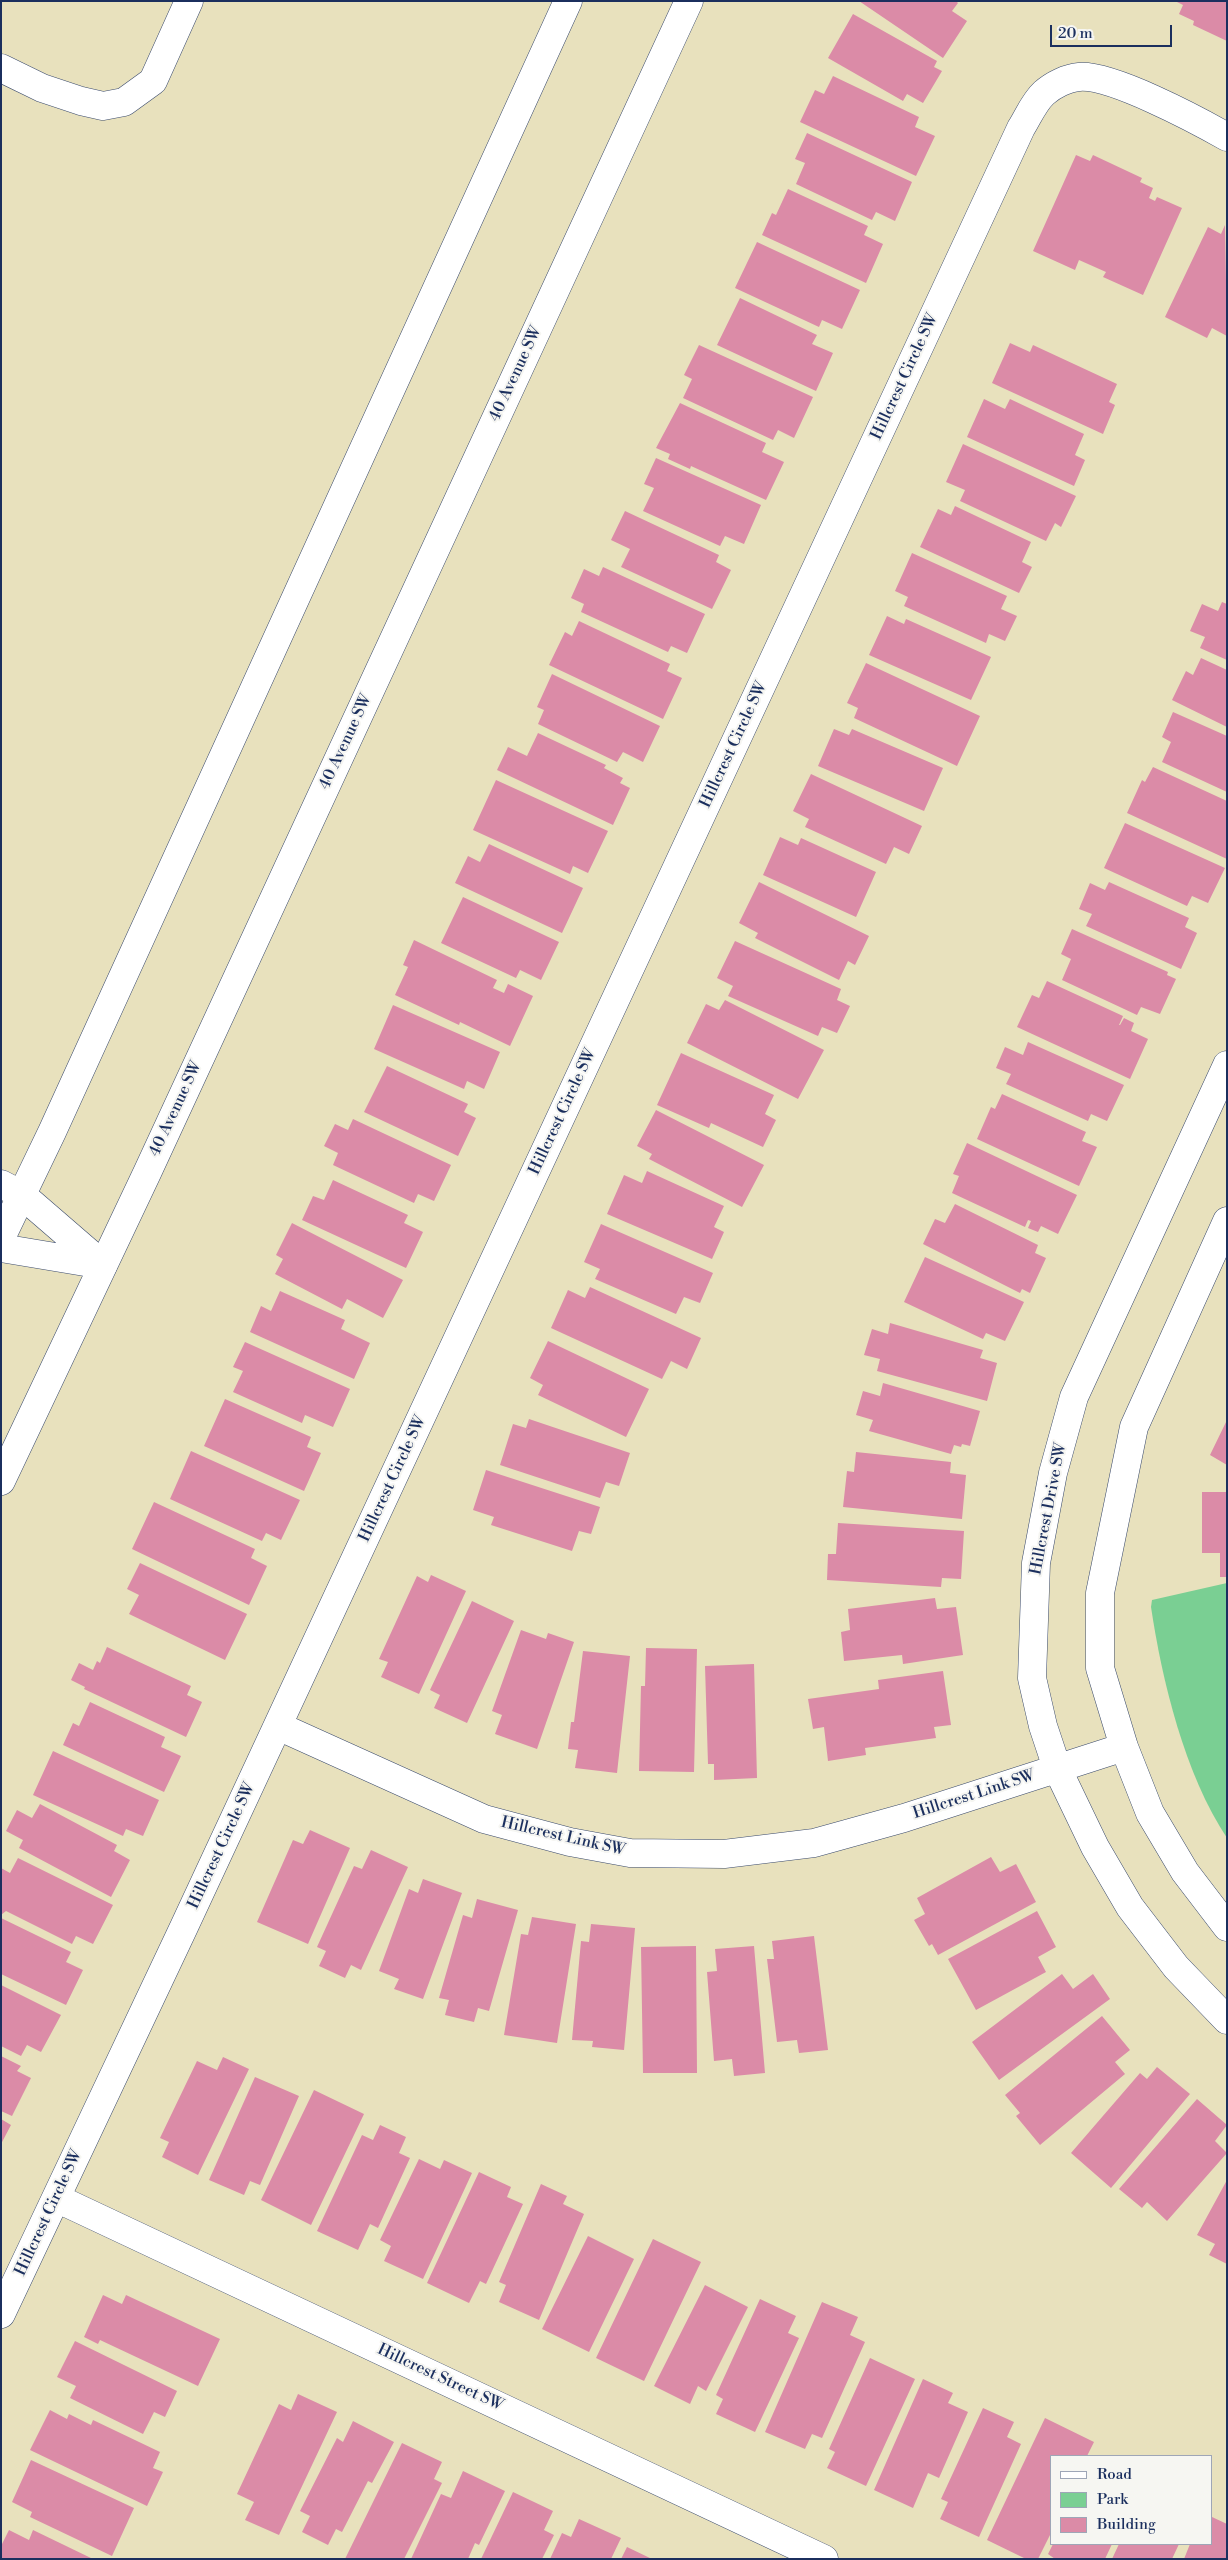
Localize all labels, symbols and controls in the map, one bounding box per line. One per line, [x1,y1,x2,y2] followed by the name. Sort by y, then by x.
[1053,15,1176,47] scale bar
[1058,24,1093,43] text: 20 m
[867,311,943,443] street label: Hillcrest Circle SW
[486,323,546,425] street label: 40 Avenue SW
[696,679,772,811] street label: Hillcrest Circle SW
[316,691,376,793] street label: 40 Avenue SW
[525,1046,601,1178] street label: Hillcrest Circle SW
[146,1058,206,1160] street label: 40 Avenue SW
[355,1413,431,1545] street label: Hillcrest Circle SW
[1027,1441,1071,1577] street label: Hillcrest Drive SW
[911,1766,1037,1824] street label: Hillcrest Link SW
[184,1780,260,1912] street label: Hillcrest Circle SW
[499,1813,627,1861] street label: Hillcrest Link SW
[11,2147,87,2279] street label: Hillcrest Circle SW
[374,2340,506,2416] street label: Hillcrest Street SW
[1050,2455,1213,2545] legend
[1097,2465,1132,2484] text: Road
[1097,2490,1128,2509] text: Park
[1097,2515,1156,2534] text: Building

